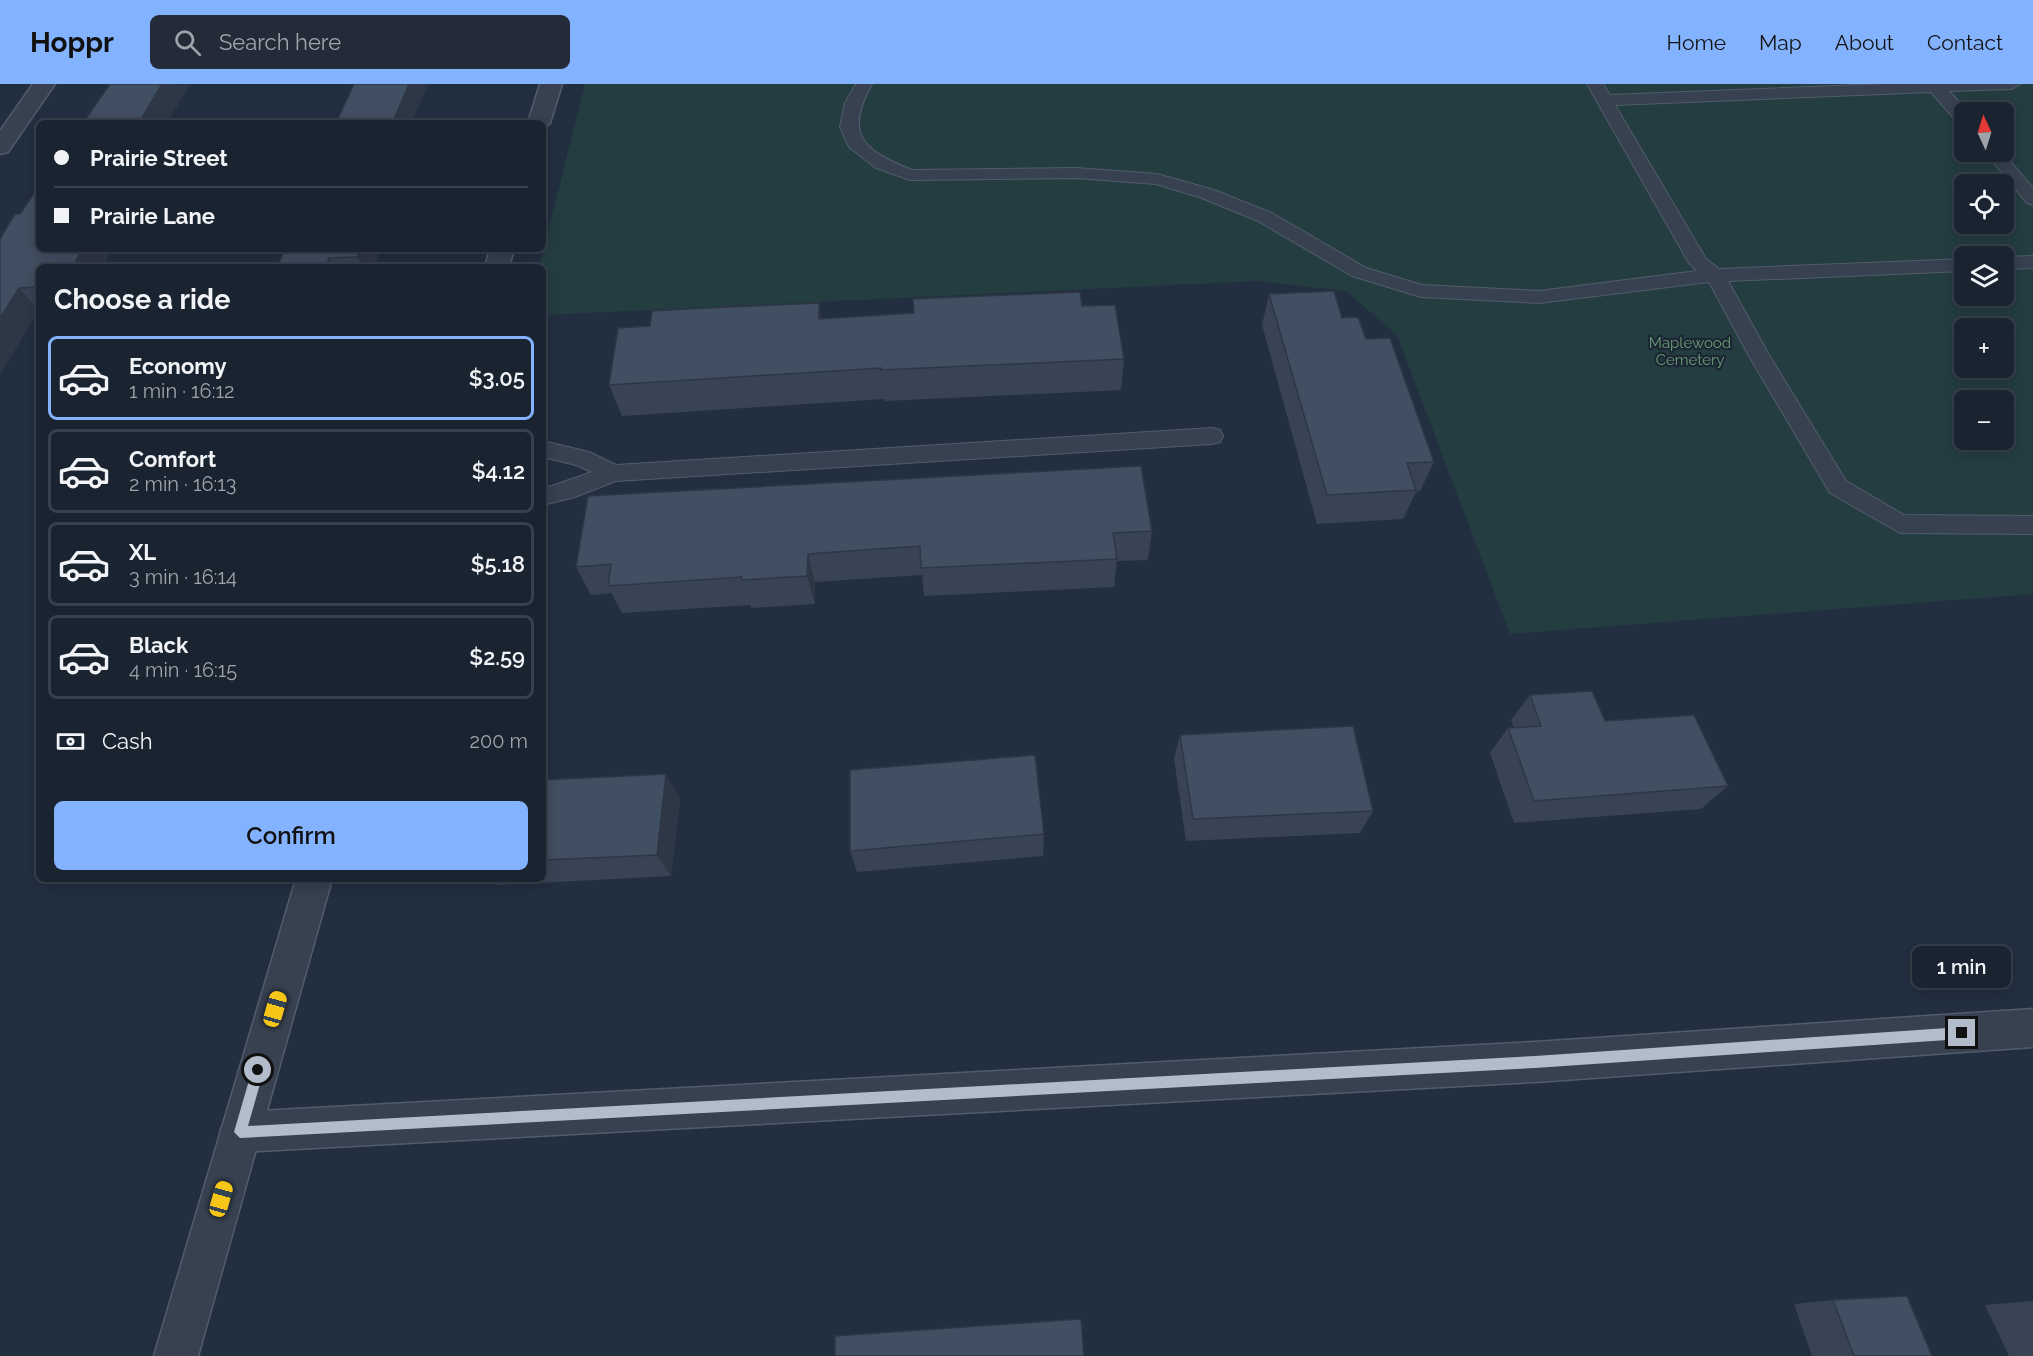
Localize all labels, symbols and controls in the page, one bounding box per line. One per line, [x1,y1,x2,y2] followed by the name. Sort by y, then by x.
[150,15,570,69] search box
[30,26,114,59] text: Hoppr
[171,26,204,59] icon: search
[219,29,341,55] text: Search here
[1667,30,1726,55] text: Home
[1759,30,1802,55] text: Map
[1835,30,1894,55] text: About
[1927,30,2003,55] text: Contact
[1954,102,2014,162] north arrow
[1954,102,2014,450] map controls
[90,145,228,171] text: Prairie Street
[1954,174,2014,234] button: locate
[90,203,215,229] text: Prairie Lane
[1954,246,2014,306] button: layers
[54,284,230,315] text: Choose a ride
[1954,318,2014,378] button: +
[1649,334,1731,369] park label: Maplewood Cemetery
[57,351,111,405] icon: car
[129,353,227,379] text: Economy
[469,365,525,391] text: $3.05
[129,379,234,403] text: 1 min · 16:12
[1954,390,2014,450] button: −
[57,444,111,498] icon: car
[129,446,216,472] text: Comfort
[472,458,525,484] text: $4.12
[129,472,237,496] text: 2 min · 16:13
[57,537,111,591] icon: car
[129,539,156,565] text: XL
[471,551,525,577] text: $5.18
[129,565,237,589] text: 3 min · 16:14
[57,630,111,684] icon: car
[129,632,188,658] text: Black
[469,644,525,670] text: $2.59
[129,658,237,682] text: 4 min · 16:15
[54,725,87,758] icon: cash
[102,728,153,754] text: Cash
[470,729,528,753] text: 200 m
[54,801,528,870] button: Confirm
[1912,946,2012,988] callout: 1 min
[1937,955,1986,979] text: 1 min
[261,989,289,1029] car
[1948,1019,1975,1046] route end
[244,1056,271,1083] route start
[207,1179,235,1219] car

